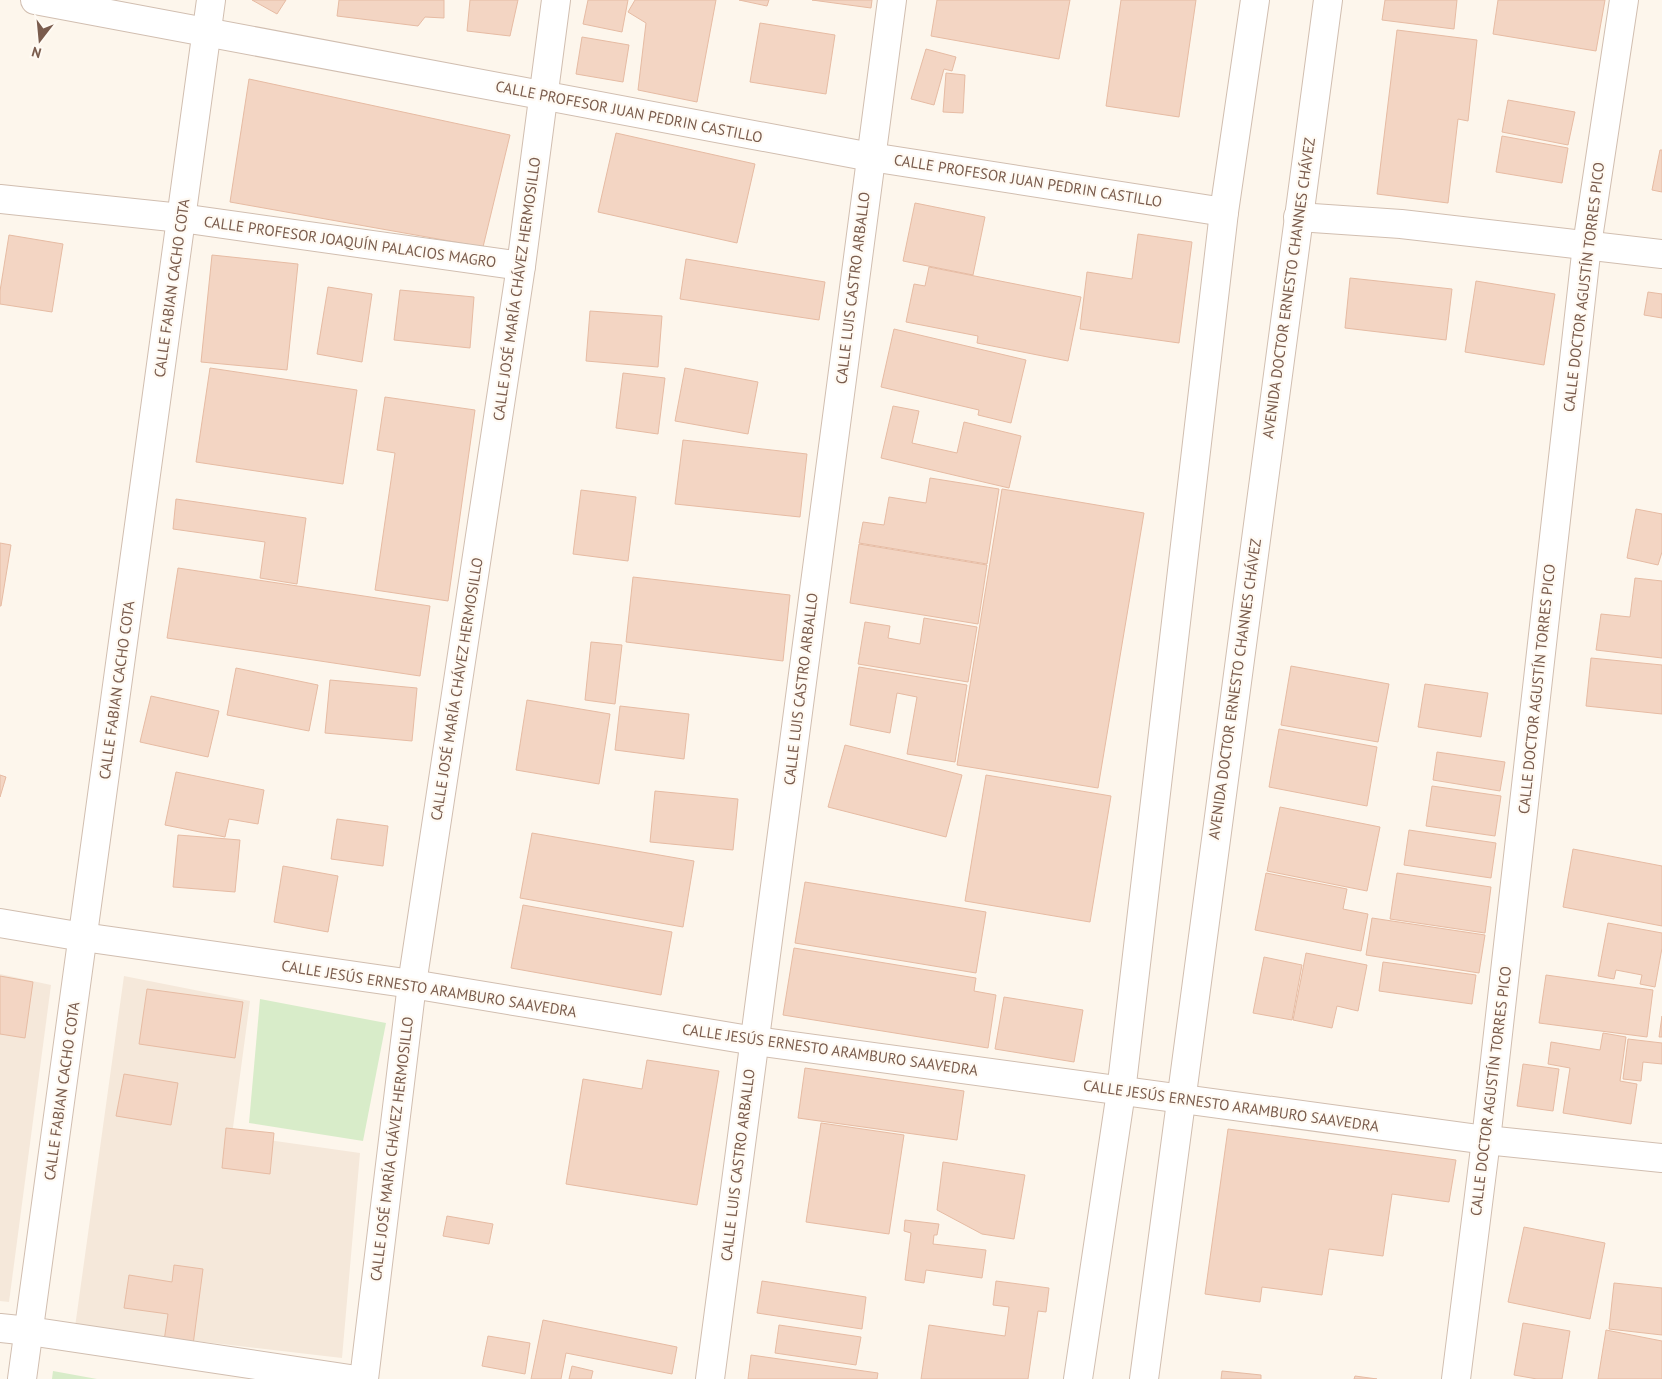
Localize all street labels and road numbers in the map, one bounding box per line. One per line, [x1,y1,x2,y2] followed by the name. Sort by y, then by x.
[494,76,764,147] street label: CALLE PROFESOR JUAN PEDRIN CASTILLO
[1258,136,1319,440] street label: AVENIDA DOCTOR ERNESTO CHANNES CHÁVEZ
[893,150,1164,211] street label: CALLE PROFESOR JUAN PEDRIN CASTILLO
[489,156,544,422] street label: CALLE JOSÉ MARÍA CHÁVEZ HERMOSILLO
[1559,161,1608,413] street label: CALLE DOCTOR AGUSTÍN TORRES PICO
[831,191,874,385] street label: CALLE LUIS CASTRO ARBALLO
[150,197,193,379] street label: CALLE FABIAN CACHO COTA
[203,212,498,271] street label: CALLE PROFESOR JOAQUÍN PALACIOS MAGRO
[1204,537,1265,841] street label: AVENIDA DOCTOR ERNESTO CHANNES CHÁVEZ
[426,556,487,822] street label: CALLE JOSÉ MARÍA CHÁVEZ HERMOSILLO
[1514,563,1559,815] street label: CALLE DOCTOR AGUSTÍN TORRES PICO
[779,592,822,786] street label: CALLE LUIS CASTRO ARBALLO
[95,599,138,781] street label: CALLE FABIAN CACHO COTA
[280,956,578,1021] street label: CALLE JESÚS ERNESTO ARAMBURO SAAVEDRA
[1466,965,1515,1217] street label: CALLE DOCTOR AGUSTÍN TORRES PICO
[40,1000,83,1182] street label: CALLE FABIAN CACHO COTA
[366,1016,417,1282] street label: CALLE JOSÉ MARÍA CHÁVEZ HERMOSILLO
[681,1019,979,1080] street label: CALLE JESÚS ERNESTO ARAMBURO SAAVEDRA
[716,1068,759,1262] street label: CALLE LUIS CASTRO ARBALLO
[1082,1075,1380,1136] street label: CALLE JESÚS ERNESTO ARAMBURO SAAVEDRA

